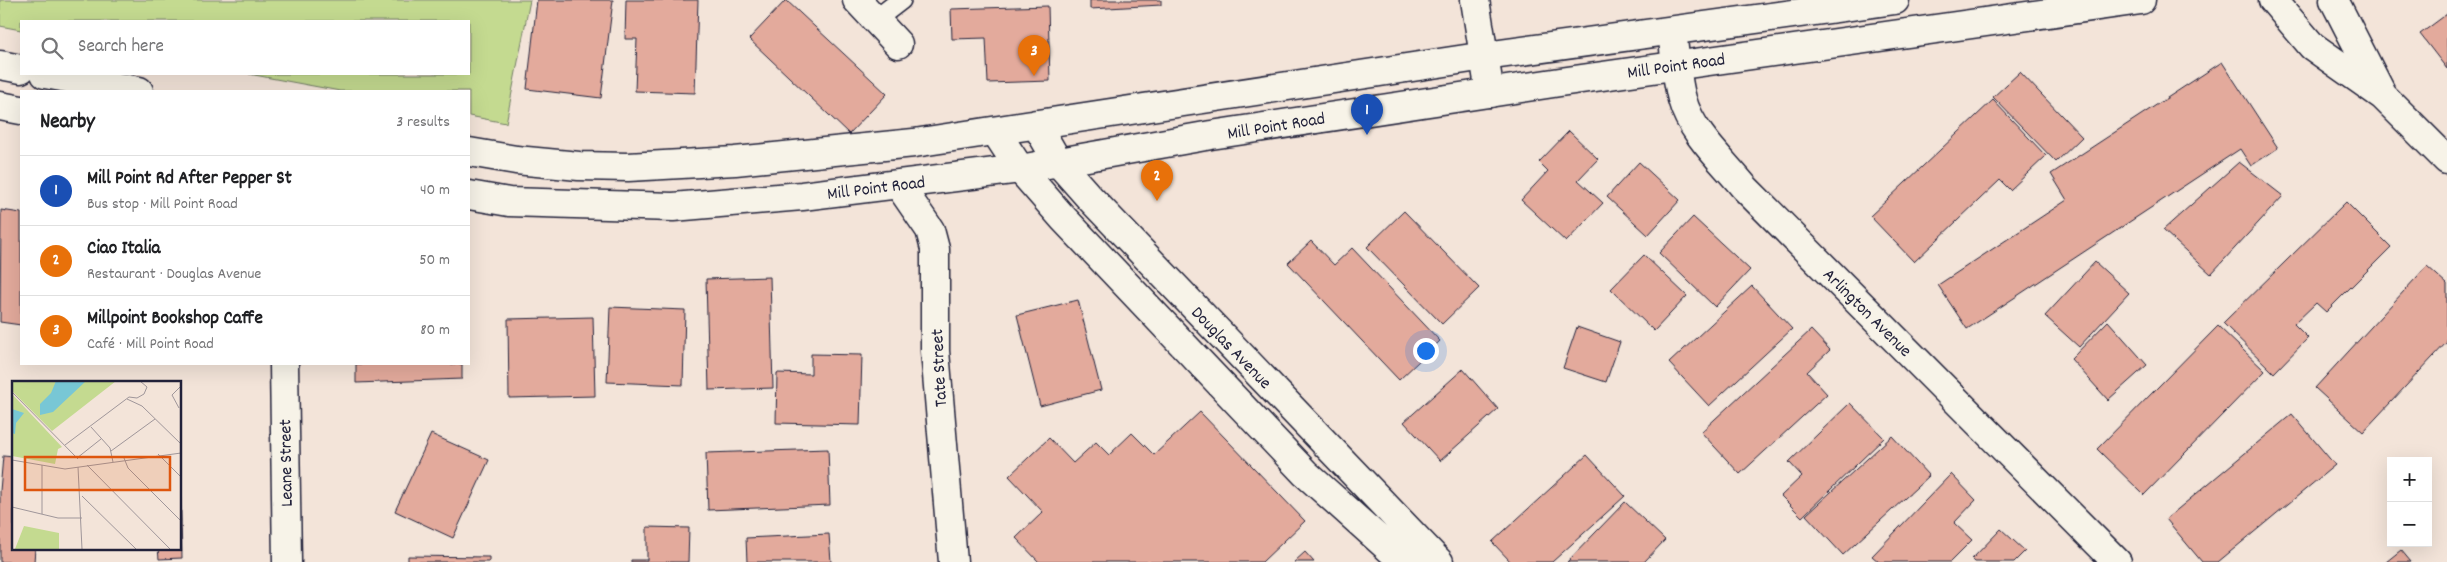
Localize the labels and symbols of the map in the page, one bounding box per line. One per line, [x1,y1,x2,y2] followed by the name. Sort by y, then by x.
[1018,35,1050,76] pin: 3
[1626,48,1727,87] street label: Mill Point Road
[1351,94,1383,135] pin: 1
[1226,107,1327,148] street label: Mill Point Road
[1141,160,1173,201] pin: 2
[826,171,927,208] street label: Mill Point Road
[1816,264,1916,364] street label: Arlington Avenue
[1184,302,1276,396] street label: Douglas Avenue
[926,328,955,408] street label: Tate Street
[1413,338,1439,364] your location
[12,381,181,550] inset map
[274,418,301,507] street label: Leane Street

